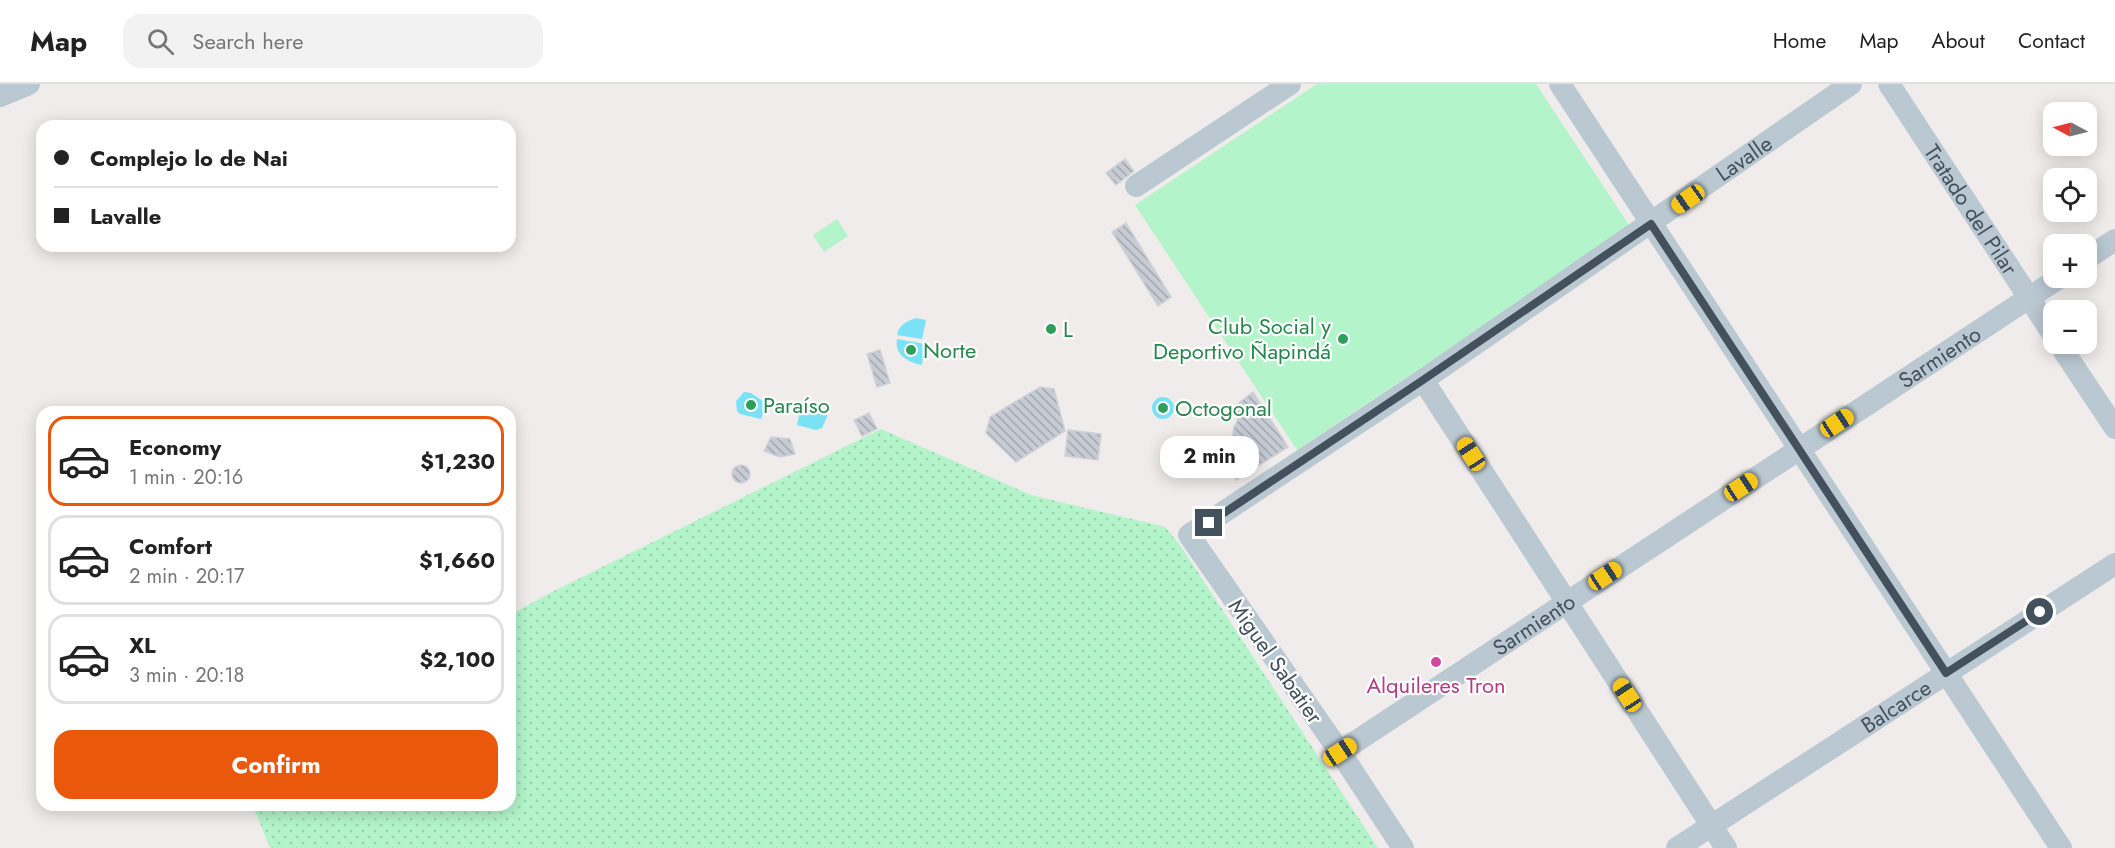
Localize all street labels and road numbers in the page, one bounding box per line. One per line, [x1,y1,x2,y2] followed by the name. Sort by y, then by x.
[1709,127,1779,189] street label: Lavalle
[1917,138,2026,281] street label: Tratado del Pilar
[1892,318,1987,396] street label: Sarmiento
[1486,585,1581,663] street label: Sarmiento
[1221,592,1331,730] street label: Miguel Sabatier
[1855,671,1937,741] street label: Balcarce

